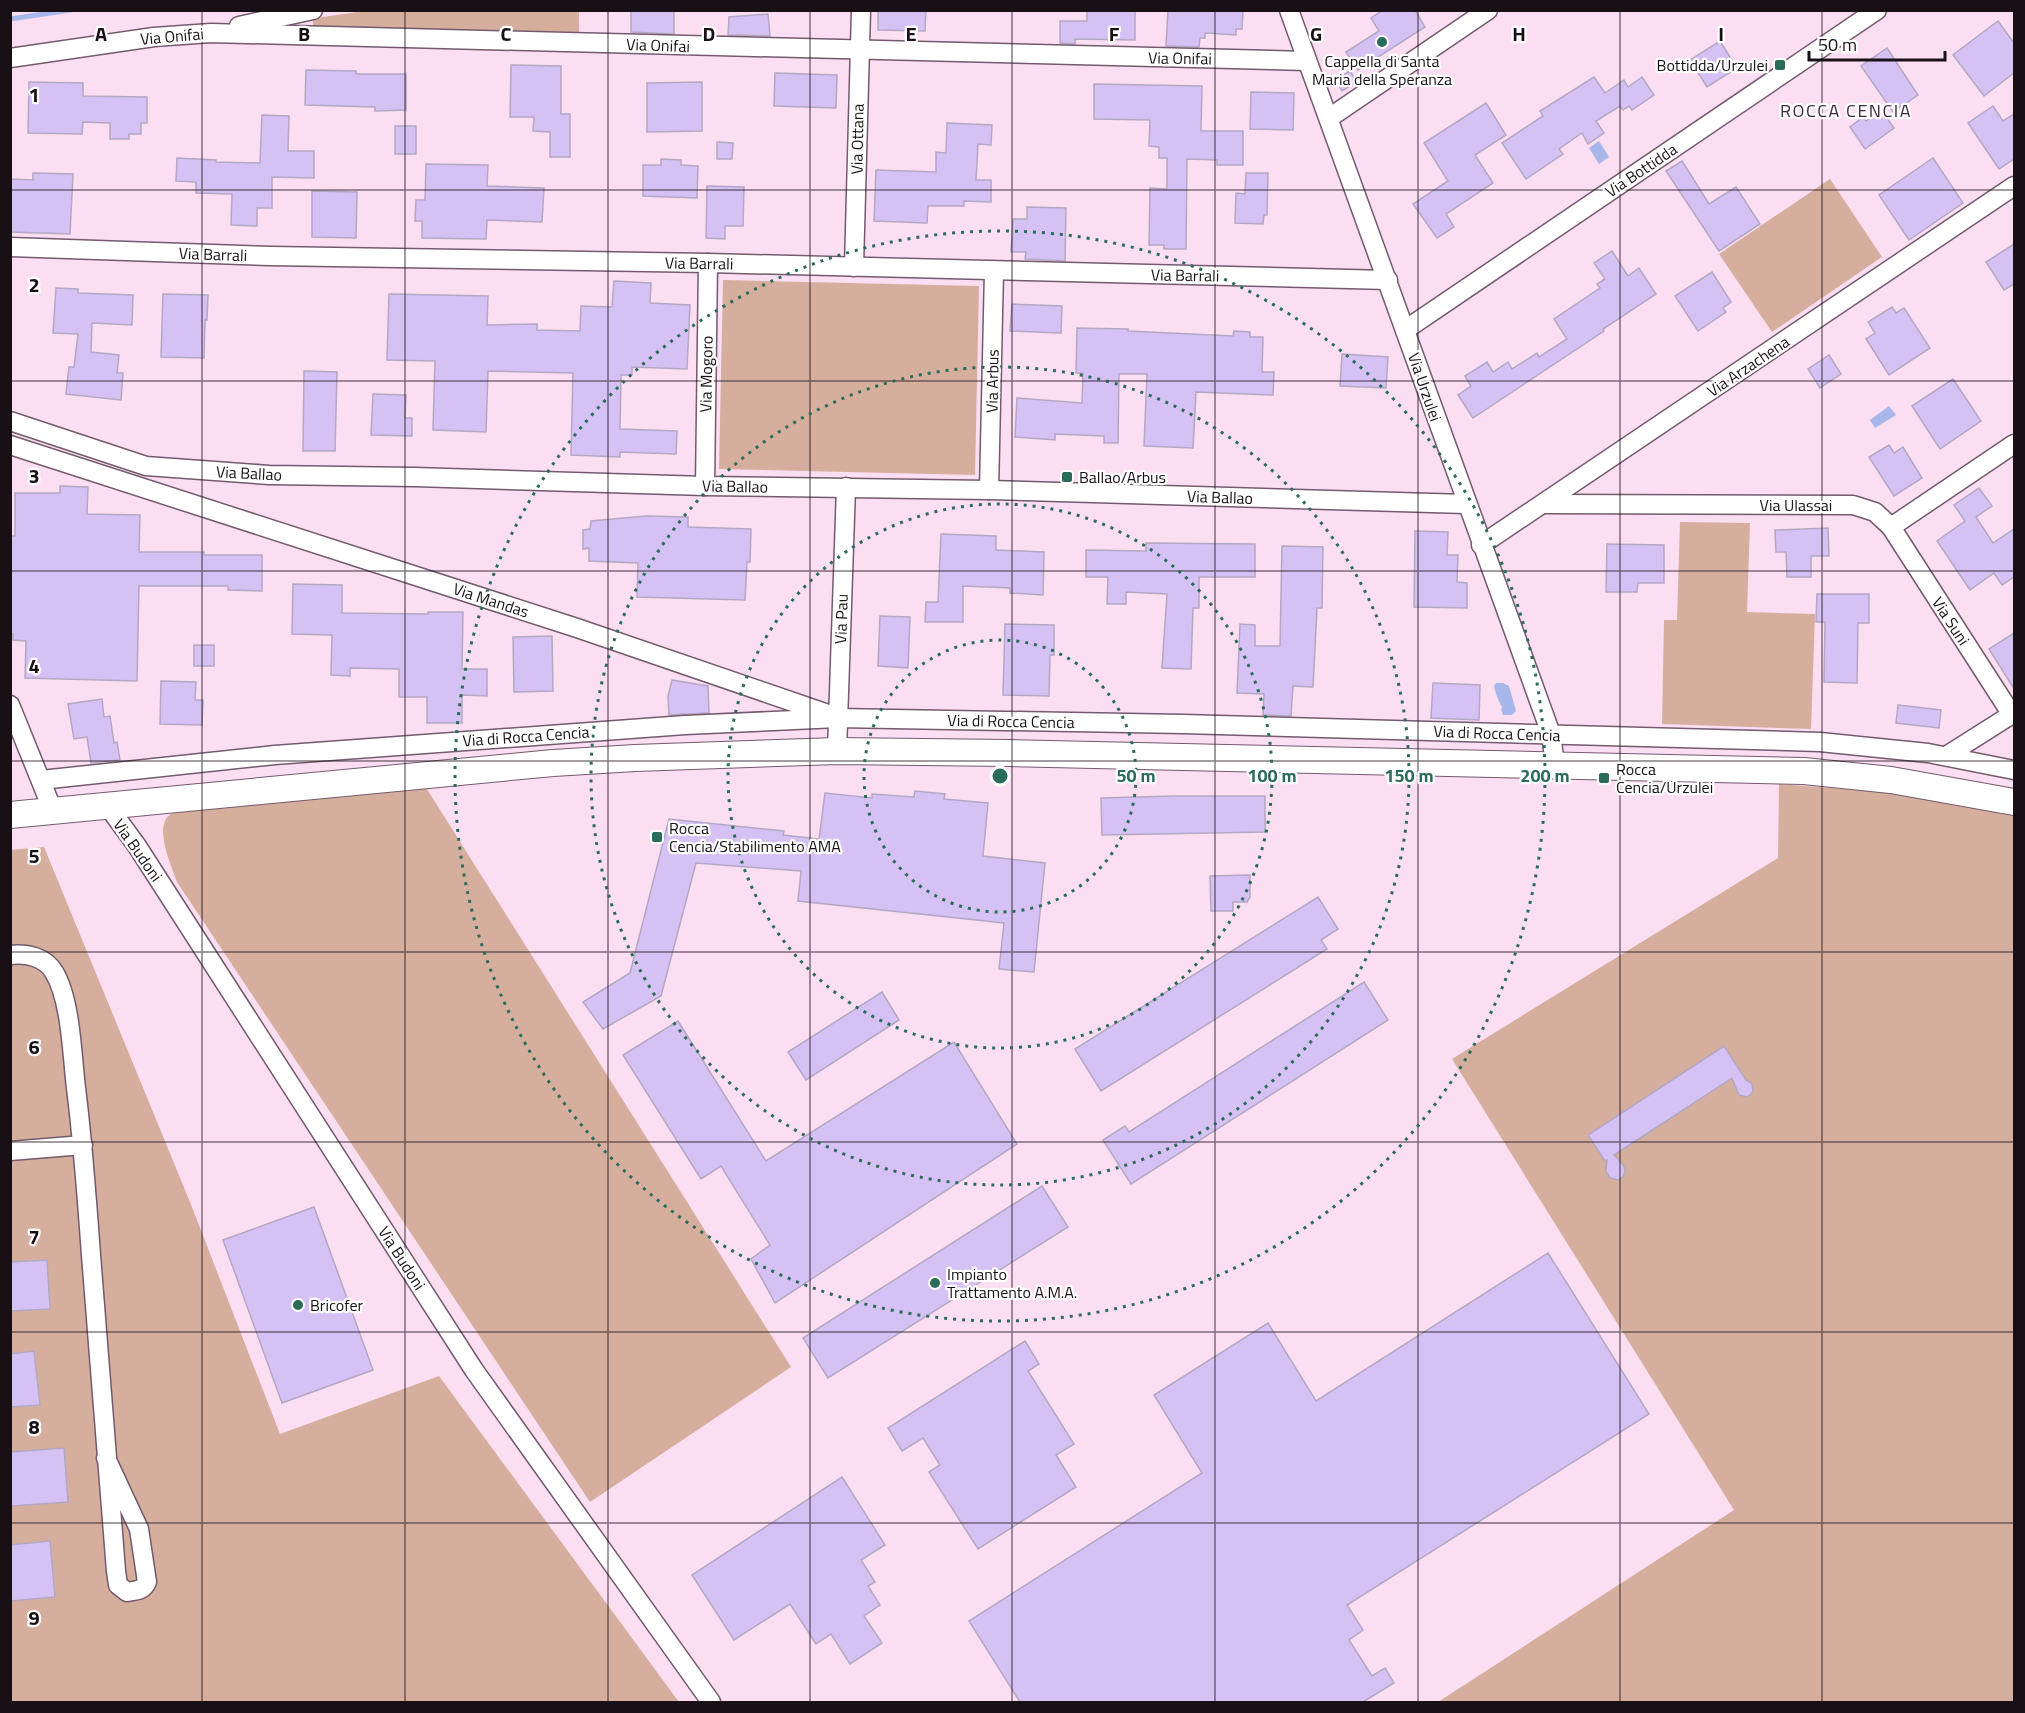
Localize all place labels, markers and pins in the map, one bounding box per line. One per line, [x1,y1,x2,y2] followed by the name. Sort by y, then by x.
[1375,35,1389,49] marker: Cappella di Santa Maria della Speranza
[1312,49,1452,91] place label: Cappella di Santa Maria della Speranza
[1657,53,1768,77] place label: Bottidda/Urzulei
[1773,58,1787,72] marker: Bottidda/Urzulei
[1079,465,1166,489] place label: Ballao/Arbus
[1060,470,1074,484] marker: Ballao/Arbus
[1616,757,1713,799] place label: Rocca Cencia/Urzulei
[990,766,1010,786] centre of rings
[1597,771,1611,785] marker: Rocca Cencia/Urzulei
[669,816,841,858] place label: Rocca Cencia/Stabilimento AMA
[650,830,664,844] marker: Rocca Cencia/Stabilimento AMA
[947,1262,1077,1304] place label: Impianto Trattamento A.M.A.
[928,1276,942,1290] marker: Impianto Trattamento A.M.A.
[310,1293,363,1317] place label: Bricofer
[291,1298,305,1312] marker: Bricofer

